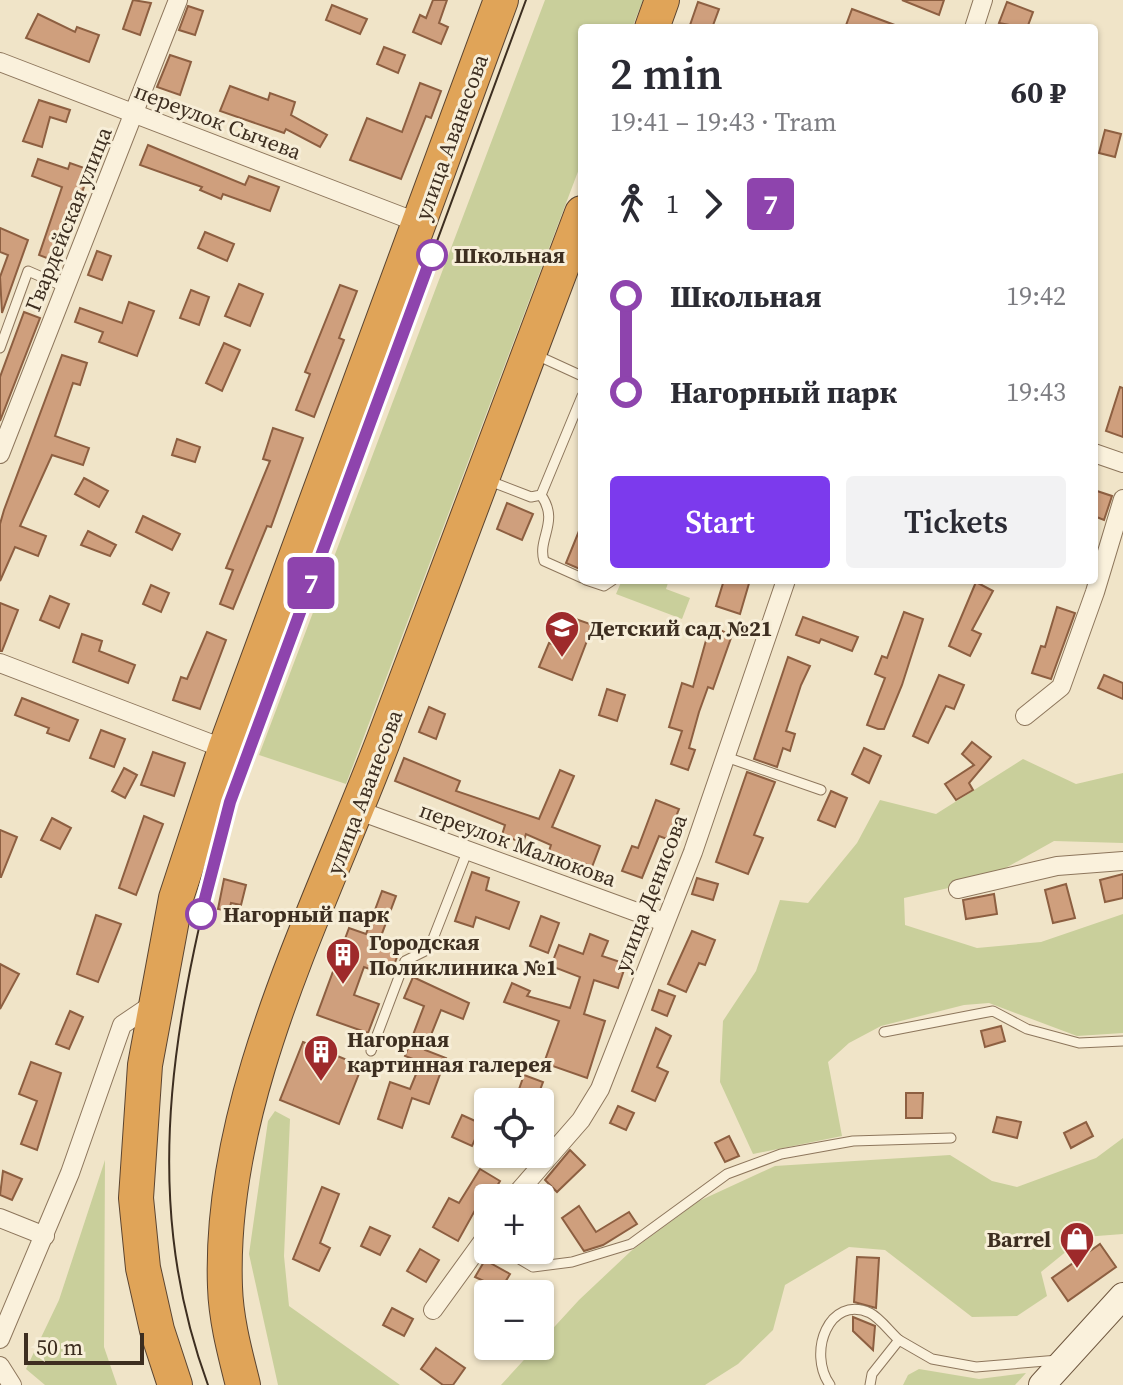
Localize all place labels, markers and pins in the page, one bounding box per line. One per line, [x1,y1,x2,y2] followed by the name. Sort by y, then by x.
[417,240,447,270] marker: Школьная
[454,240,565,270] place label: Школьная
[543,609,581,659] school or university icon: Детский сад №21
[588,613,773,643] place label: Детский сад №21
[186,899,216,929] marker: Нагорный парк
[223,899,390,929] place label: Нагорный парк
[369,927,558,982] place label: Городская Поликлиника №1
[324,936,362,986] building icon: Городская Поликлиника №1
[347,1024,552,1079] place label: Нагорная картинная галерея
[302,1033,340,1083] building icon: Нагорная картинная галерея
[1058,1220,1096,1270] shop icon: Barrel
[987,1224,1051,1254] place label: Barrel

